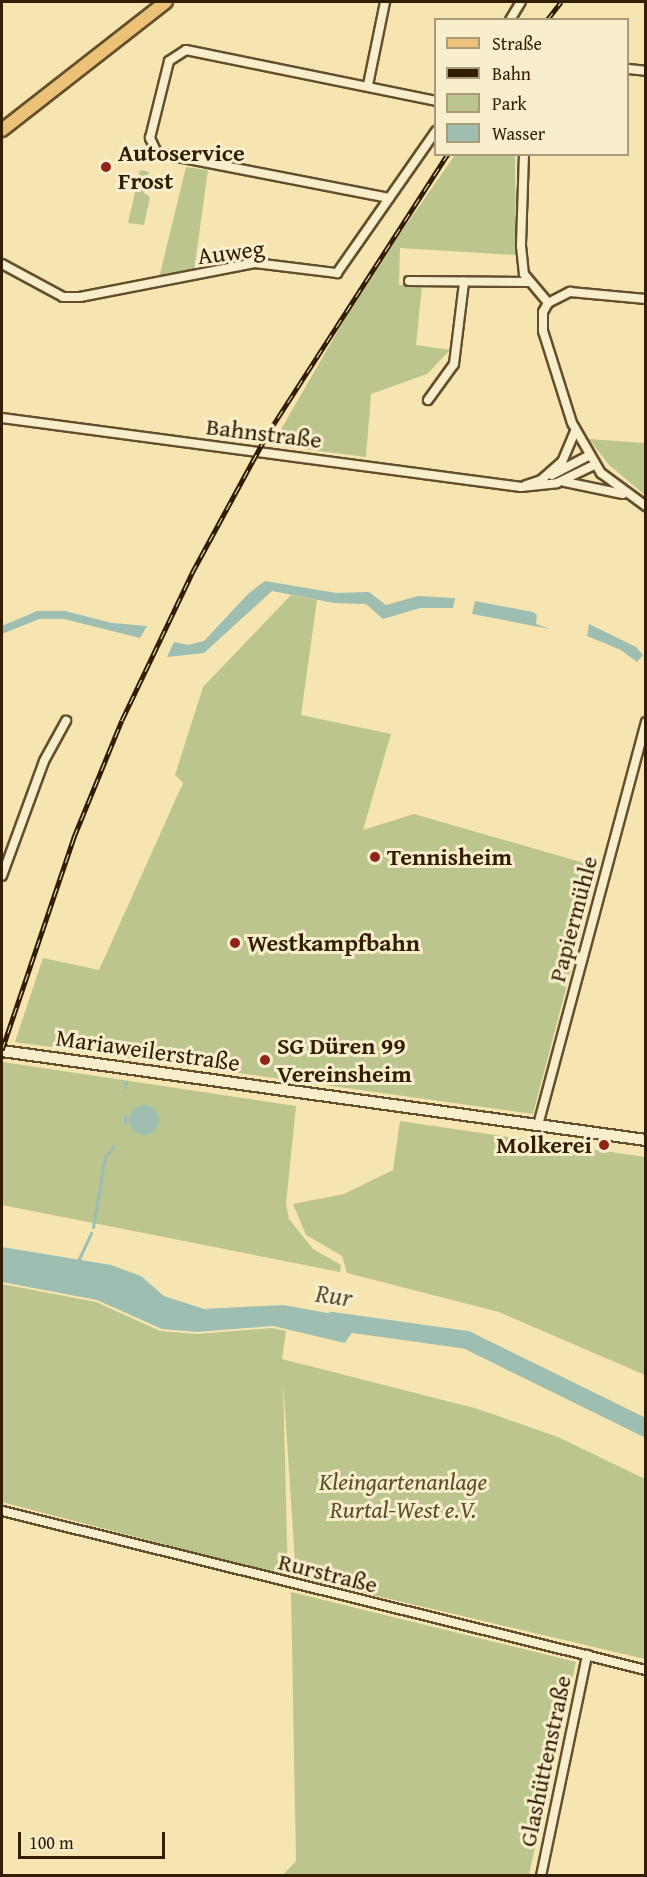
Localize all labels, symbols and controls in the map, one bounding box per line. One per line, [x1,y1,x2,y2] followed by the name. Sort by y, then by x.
[434,18,629,156] legend
[492,30,542,57] text: Straße
[492,60,531,87] text: Bahn
[492,90,527,117] text: Park
[492,120,545,147] text: Wasser
[118,139,245,195] place label: Autoservice Frost
[99,160,113,174] marker: Autoservice Frost
[196,234,266,270] street label: Auweg
[205,412,323,454] street label: Bahnstraße
[387,843,512,871] place label: Tennisheim
[368,850,382,864] marker: Tennisheim
[542,853,604,985] street label: Papiermühle
[247,929,420,957] place label: Westkampfbahn
[228,936,242,950] marker: Westkampfbahn
[54,1023,242,1077] street label: Mariaweilerstraße
[277,1032,412,1088] place label: SG Düren 99 Vereinsheim
[258,1053,272,1067] marker: SG Düren 99 Vereinsheim
[496,1131,592,1159] place label: Molkerei
[597,1138,611,1152] marker: Molkerei
[314,1277,354,1313] water label: Rur
[319,1468,487,1524] park label: Kleingartenanlage Rurtal-West e.V.
[276,1547,380,1599] street label: Rurstraße
[513,1673,577,1849] street label: Glashüttenstraße
[21,1820,168,1858] scale bar
[29,1829,74,1856] text: 100 m

